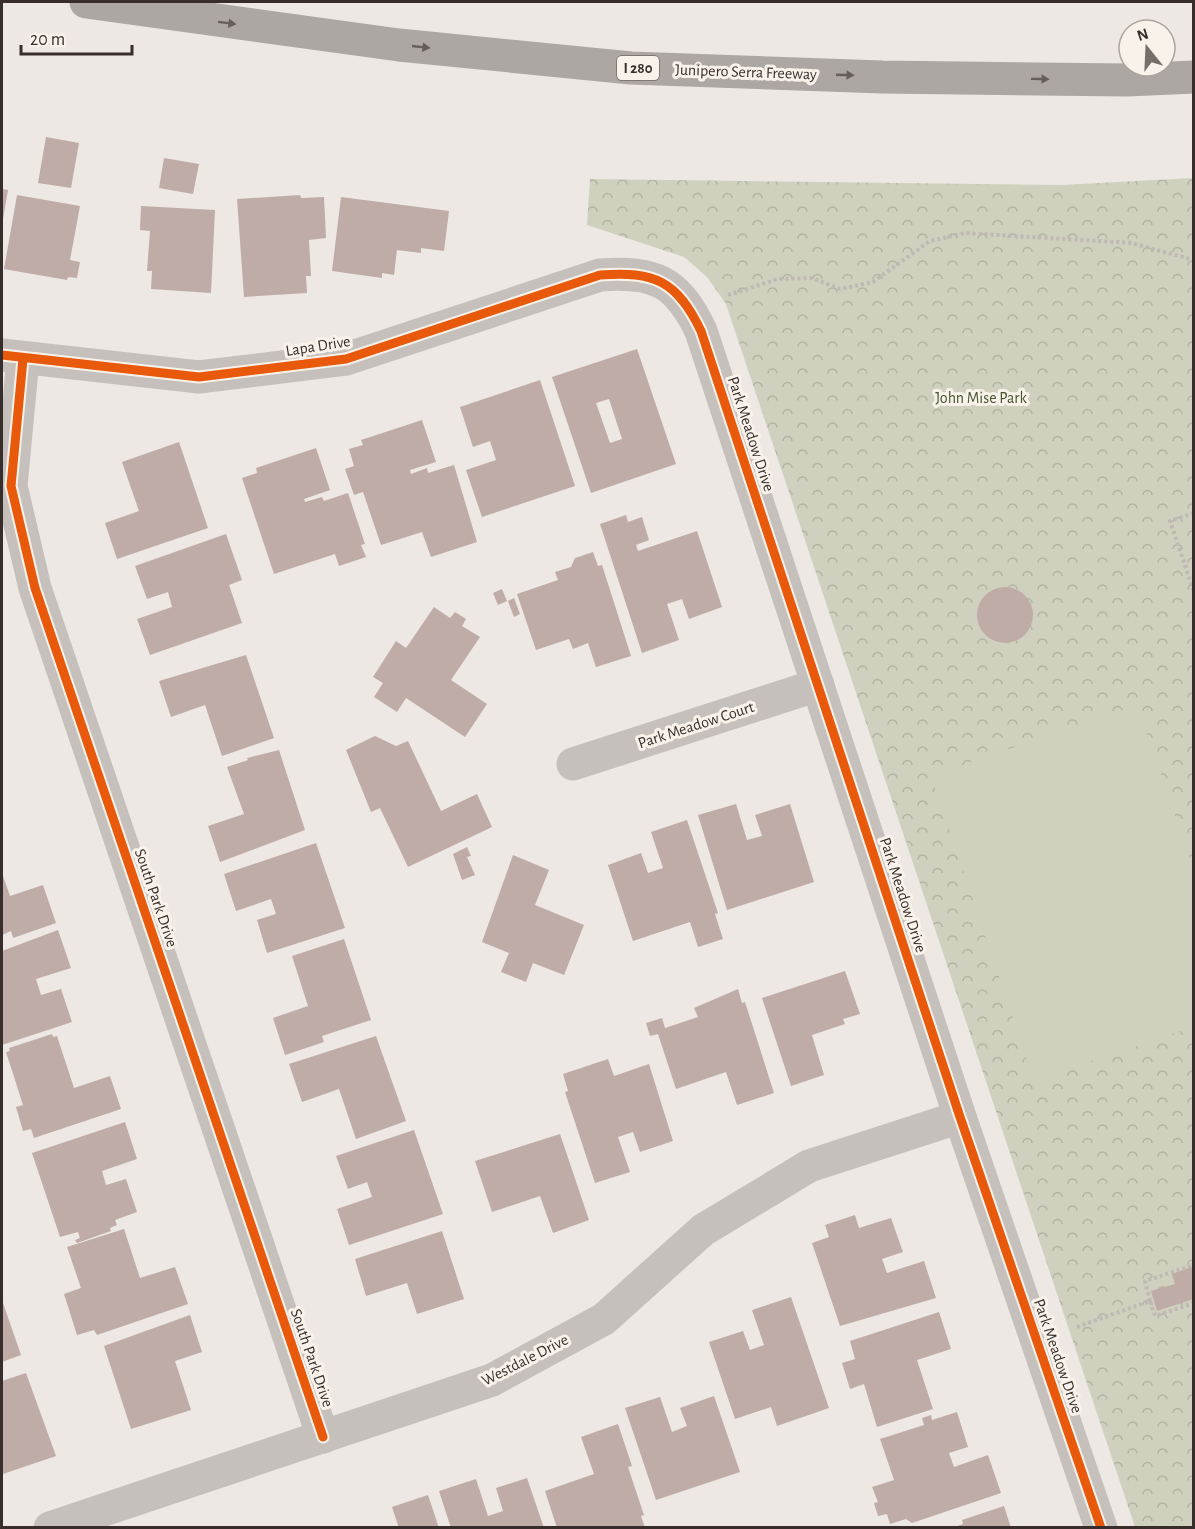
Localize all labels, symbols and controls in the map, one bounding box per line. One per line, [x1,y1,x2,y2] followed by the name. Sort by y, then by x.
[21,18,132,56] scale bar
[218,18,237,27] one-way arrow
[1117,18,1177,78] north arrow
[1135,25,1150,44] text: N
[30,31,65,49] text: 20 m
[411,42,430,52] one-way arrow
[617,56,659,80] road number: I 280
[675,62,817,83] street label: Junipero Serra Freeway
[836,71,855,80] one-way arrow
[1031,74,1050,83] one-way arrow
[284,333,352,359] street label: Lapa Drive
[725,374,777,494] street label: Park Meadow Drive
[935,390,1027,406] park label: John Mise Park
[636,699,756,751] street label: Park Meadow Court
[877,835,929,955] street label: Park Meadow Drive
[132,847,180,949] street label: South Park Drive
[1031,1297,1085,1415] street label: Park Meadow Drive
[288,1307,336,1409] street label: South Park Drive
[479,1331,571,1389] street label: Westdale Drive

